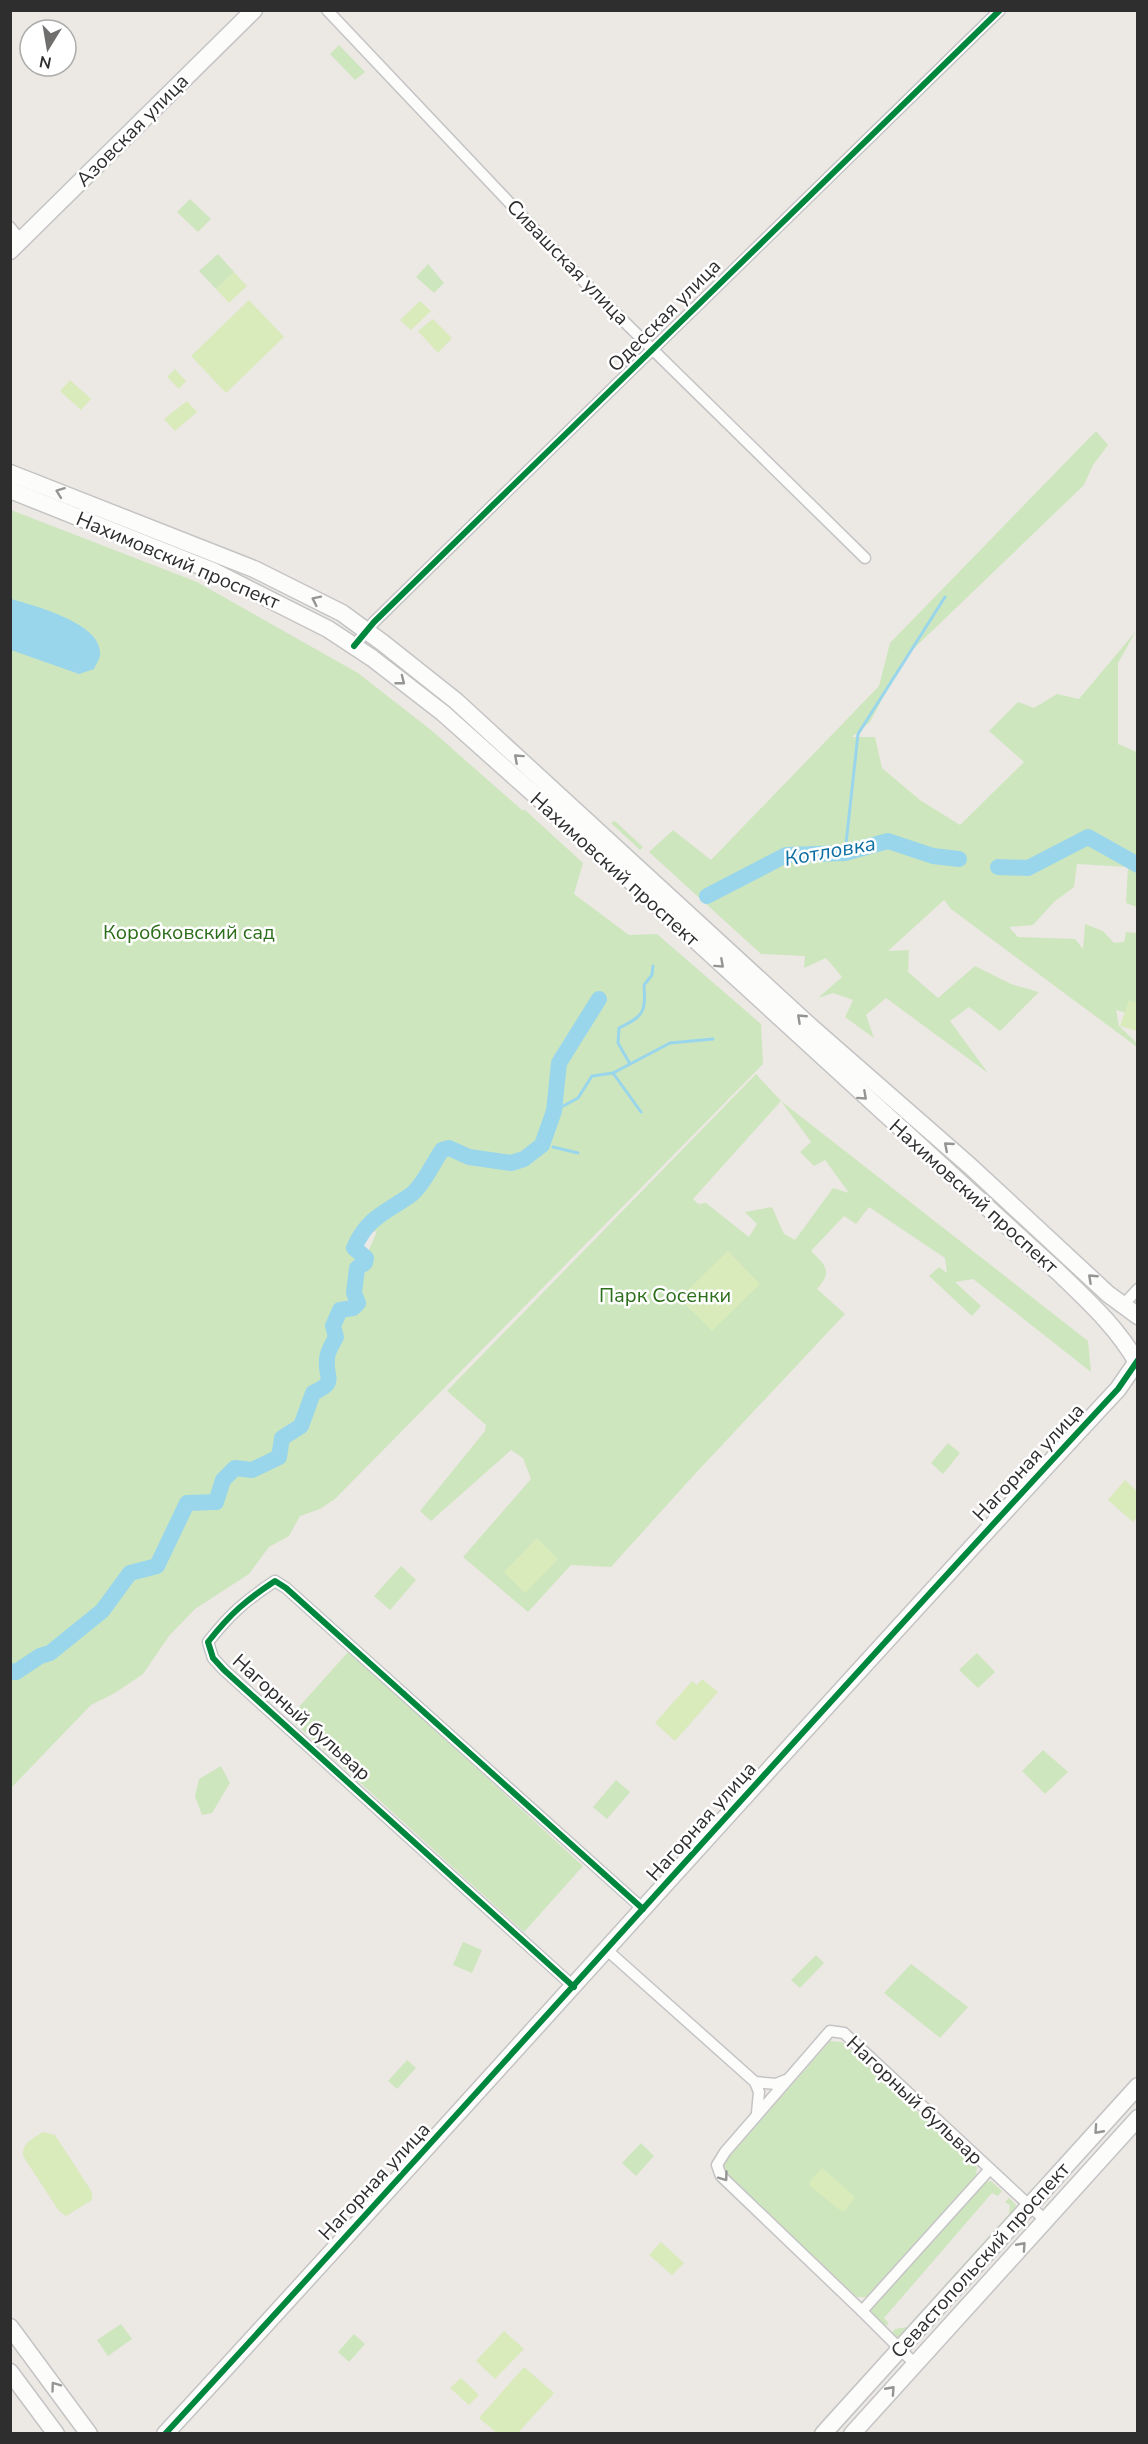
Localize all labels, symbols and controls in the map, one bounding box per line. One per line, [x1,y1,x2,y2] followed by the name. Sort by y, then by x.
[18,18,78,78] north arrow
[37,50,53,74] text: N
[70,68,195,193] street label: Азовская улица
[501,194,635,331] street label: Сивашская улица
[602,253,727,378] street label: Одесская улица
[55,487,66,499] one-way arrow
[72,505,284,616] street label: Нахимовский проспект
[312,596,323,608] one-way arrow
[394,674,405,685] one-way arrow
[515,754,525,765] one-way arrow
[524,786,705,953] street label: Нахимовский проспект
[782,829,878,873] water label: Котловка
[103,919,275,946] park label: Коробковский сад
[713,957,723,968] one-way arrow
[797,1014,808,1025] one-way arrow
[856,1089,867,1100] one-way arrow
[883,1113,1064,1280] street label: Нахимовский проспект
[944,1142,955,1153] one-way arrow
[1088,1274,1098,1285] one-way arrow
[599,1282,731,1309] park label: Парк Сосенки
[967,1398,1090,1527] street label: Нагорная улица
[227,1648,377,1787] street label: Нагорный бульвар
[640,1756,762,1887] street label: Нагорная улица
[840,2030,989,2171] street label: Нагорный бульвар
[313,2117,436,2246] street label: Нагорная улица
[1094,2123,1105,2133] one-way arrow
[885,2156,1076,2364] street label: Севастопольский проспект
[717,2170,728,2181] one-way arrow
[1015,2242,1026,2252] one-way arrow
[51,2382,62,2393] one-way arrow
[884,2386,895,2397] one-way arrow

